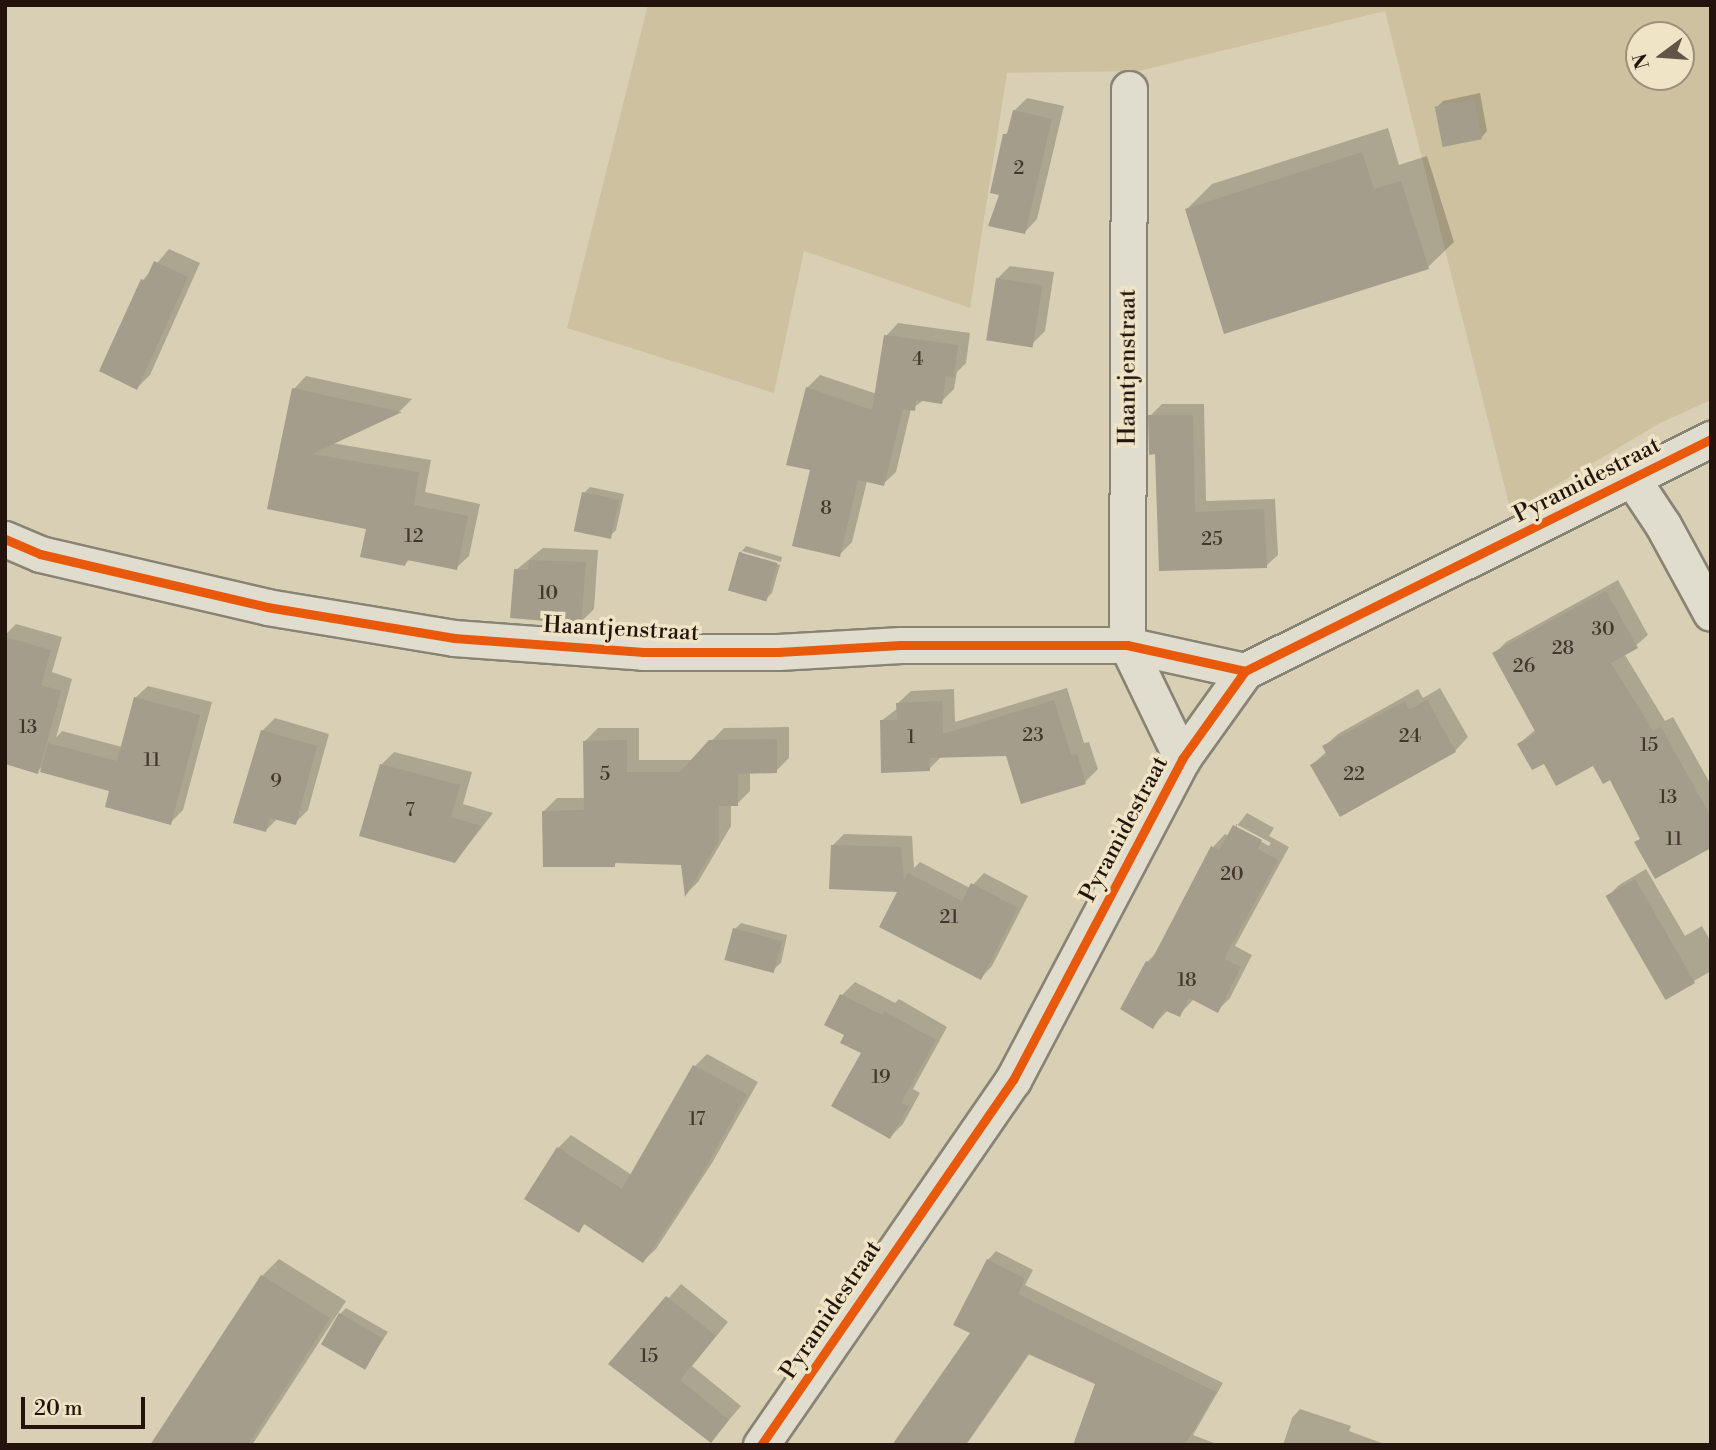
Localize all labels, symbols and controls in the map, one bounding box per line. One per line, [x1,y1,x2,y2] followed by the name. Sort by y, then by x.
[1625,21,1695,91] north arrow
[1628,51,1655,72] text: N
[1014,158,1024,180] house number: 2
[1114,289,1142,445] street label: Haantjenstraat
[912,349,924,371] house number: 4
[1509,431,1665,529] street label: Pyramidestraat
[820,498,832,520] house number: 8
[404,526,424,548] house number: 12
[1201,529,1223,551] house number: 25
[538,583,558,605] house number: 10
[542,611,700,647] street label: Haantjenstraat
[1591,619,1615,641] house number: 30
[1552,638,1574,660] house number: 28
[1513,656,1535,678] house number: 26
[19,717,37,739] house number: 13
[1022,725,1044,747] house number: 23
[1399,726,1421,748] house number: 24
[907,727,915,749] house number: 1
[1640,735,1658,757] house number: 15
[144,750,160,772] house number: 11
[1074,752,1174,906] street label: Pyramidestraat
[600,764,610,786] house number: 5
[1343,764,1365,786] house number: 22
[270,771,282,793] house number: 9
[1659,787,1677,809] house number: 13
[405,800,415,822] house number: 7
[1666,829,1682,851] house number: 11
[1220,864,1244,886] house number: 20
[939,907,959,929] house number: 21
[1177,970,1197,992] house number: 18
[871,1067,891,1089] house number: 19
[689,1109,705,1131] house number: 17
[775,1236,887,1384] street label: Pyramidestraat
[640,1346,658,1368] house number: 15
[24,1384,149,1428] scale bar
[34,1396,83,1422] text: 20 m

